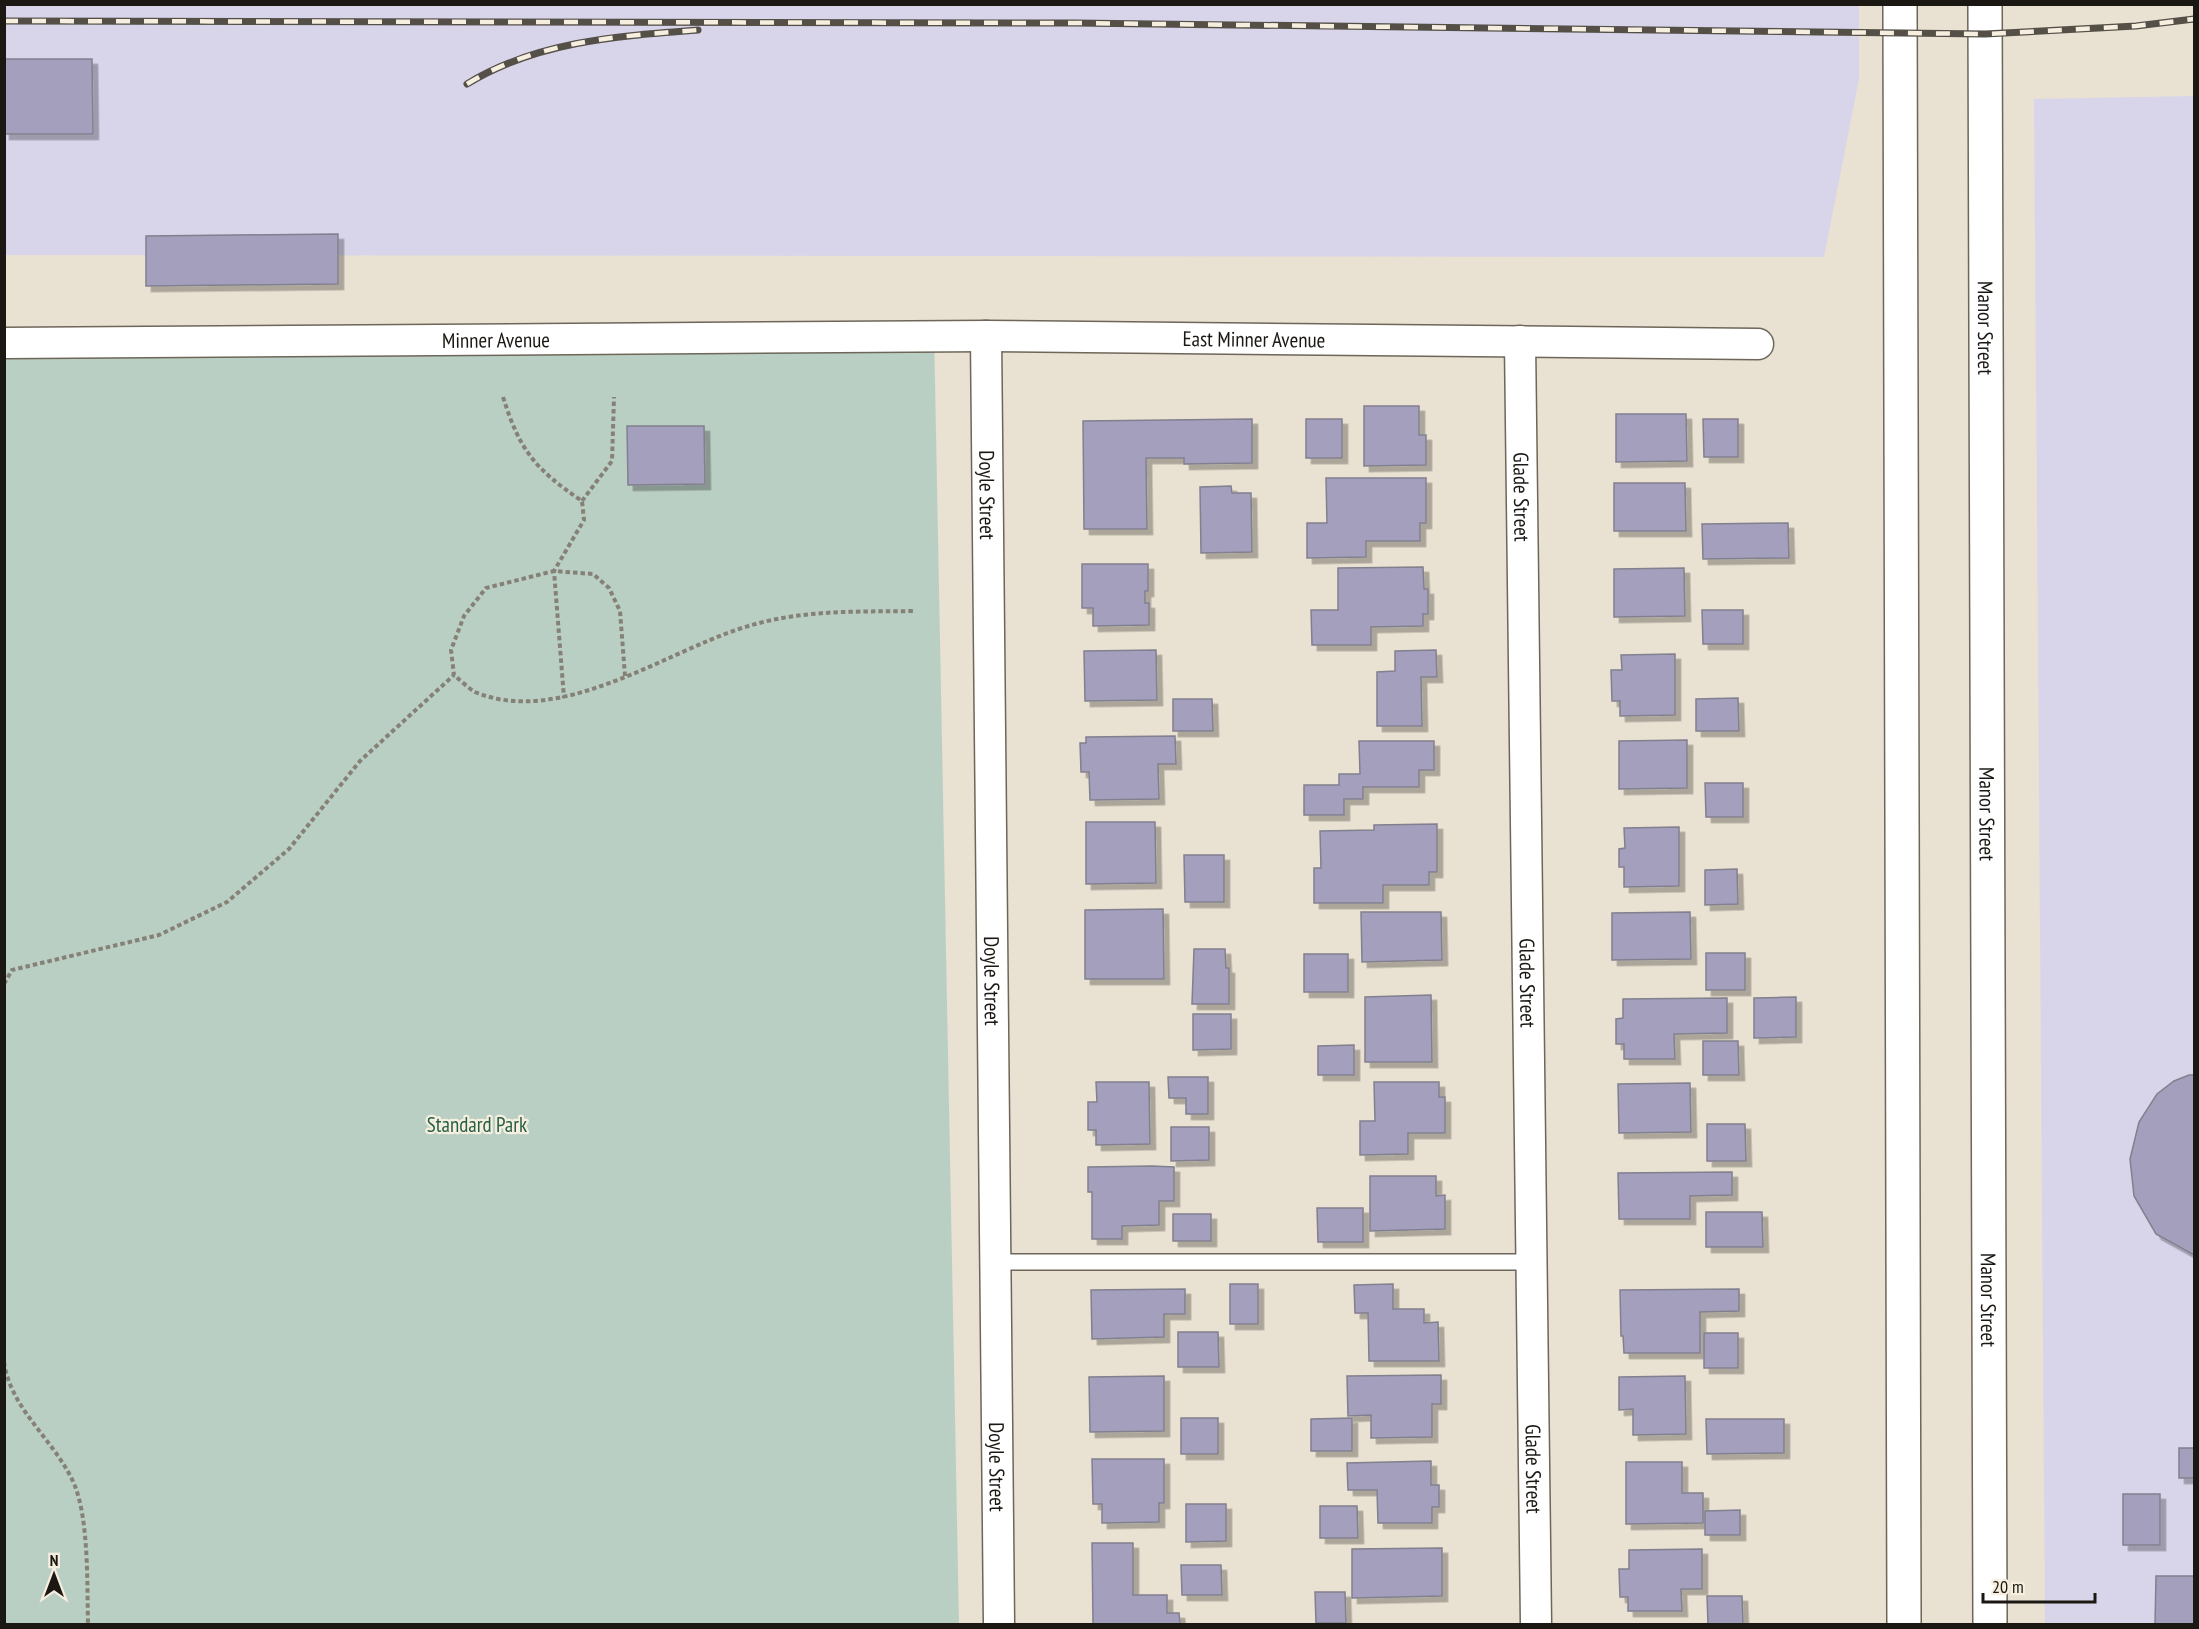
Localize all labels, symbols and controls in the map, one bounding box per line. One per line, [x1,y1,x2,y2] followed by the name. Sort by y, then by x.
[1972,281,2000,375] street label: Manor Street
[1182,325,1325,353] street label: East Minner Avenue
[442,326,550,353] street label: Minner Avenue
[974,450,1002,540] street label: Doyle Street
[1508,452,1536,542] street label: Glade Street
[1974,767,2001,861] street label: Manor Street
[979,936,1006,1026] street label: Doyle Street
[1514,938,1542,1028] street label: Glade Street
[427,1111,527,1138] park label: Standard Park
[1975,1253,2003,1347] street label: Manor Street
[983,1422,1011,1512] street label: Doyle Street
[1520,1424,1548,1514] street label: Glade Street
[24,1545,84,1605] north arrow
[50,1550,58,1570] text: N
[1983,1566,2096,1604] scale bar
[1992,1575,2024,1598] text: 20 m

